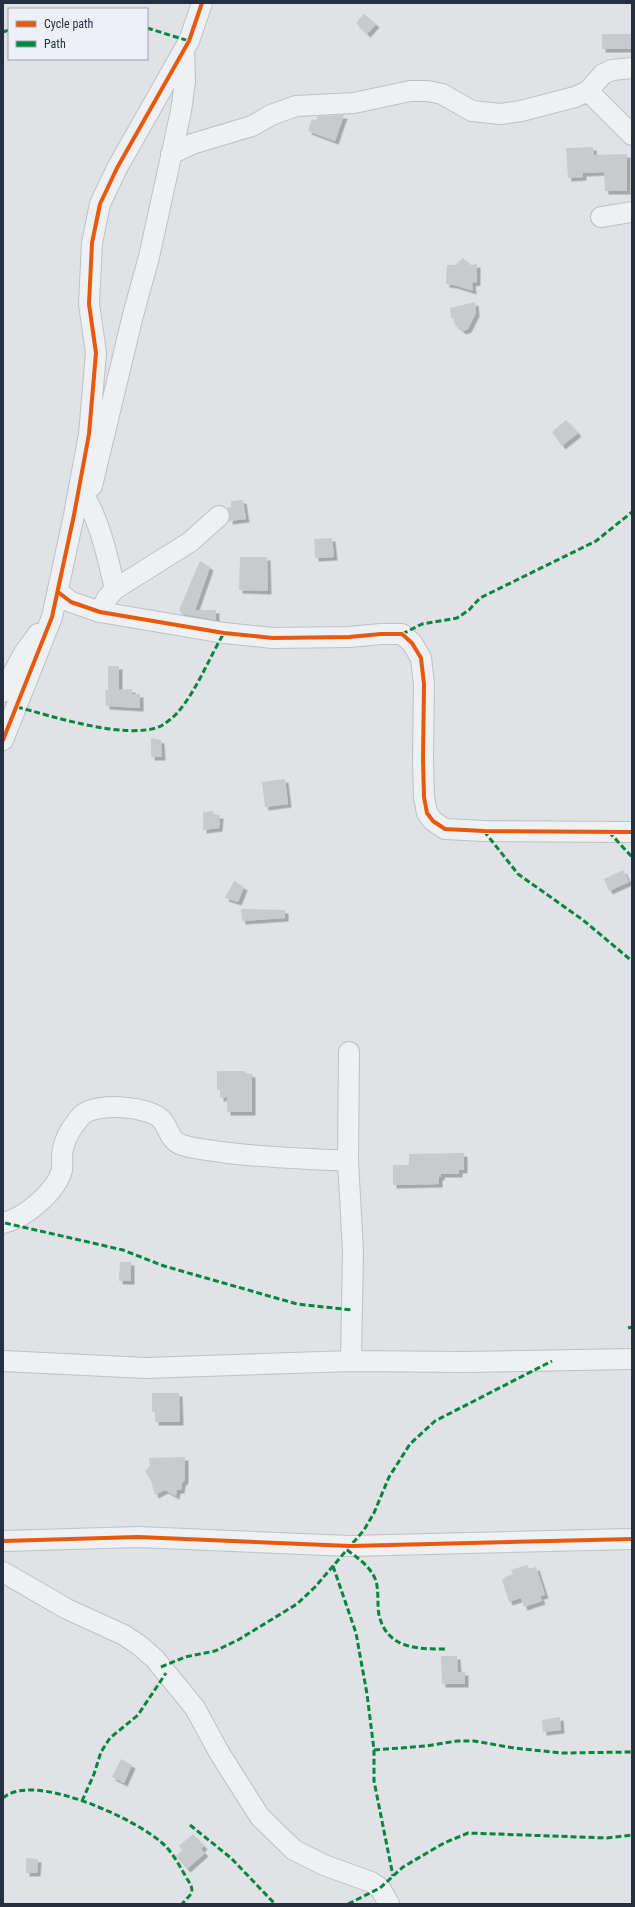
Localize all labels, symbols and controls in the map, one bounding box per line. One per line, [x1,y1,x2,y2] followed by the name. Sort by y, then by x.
[8,8,148,60] legend
[44,17,94,31] text: Cycle path
[44,37,66,51] text: Path

